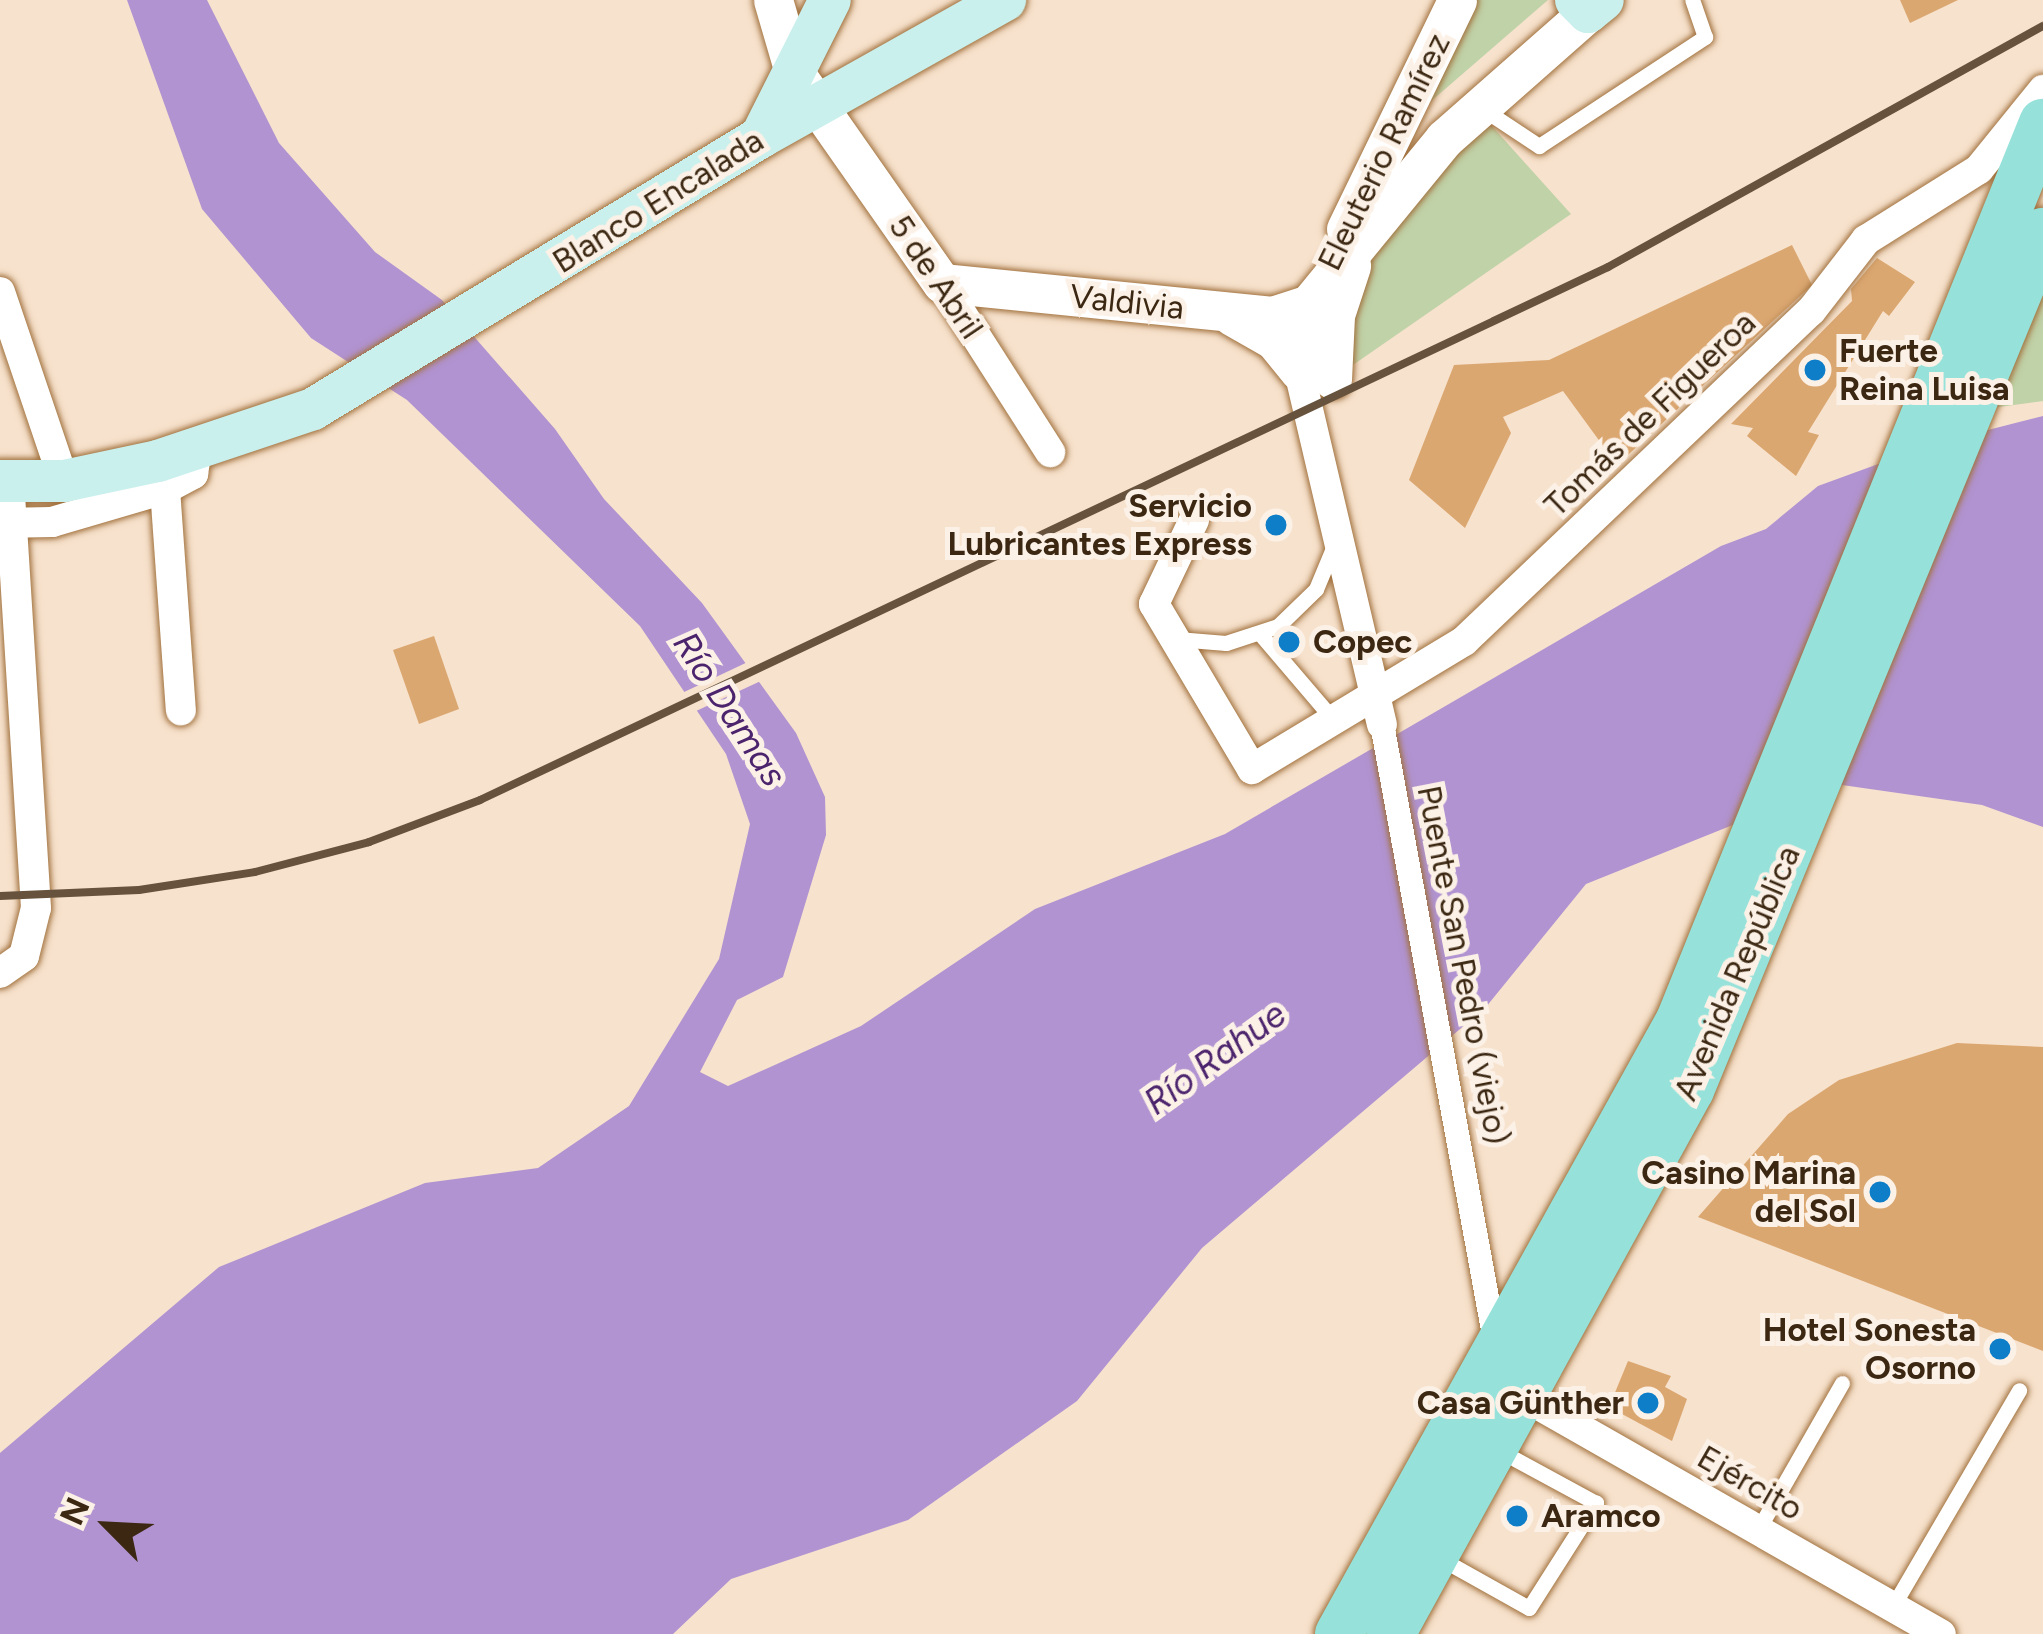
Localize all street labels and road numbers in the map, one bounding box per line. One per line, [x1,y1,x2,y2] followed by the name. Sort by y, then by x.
[1310,27,1458,277] street label: Eleuterio Ramírez
[545,120,771,282] street label: Blanco Encalada
[880,208,992,346] street label: 5 de Abril
[1068,276,1186,328] street label: Valdivia
[1536,303,1764,525] street label: Tomás de Figueroa
[1409,782,1517,1148] street label: Puente San Pedro (viejo)
[1666,840,1808,1106] street label: Avenida República
[1690,1437,1810,1529] street label: Ejército

